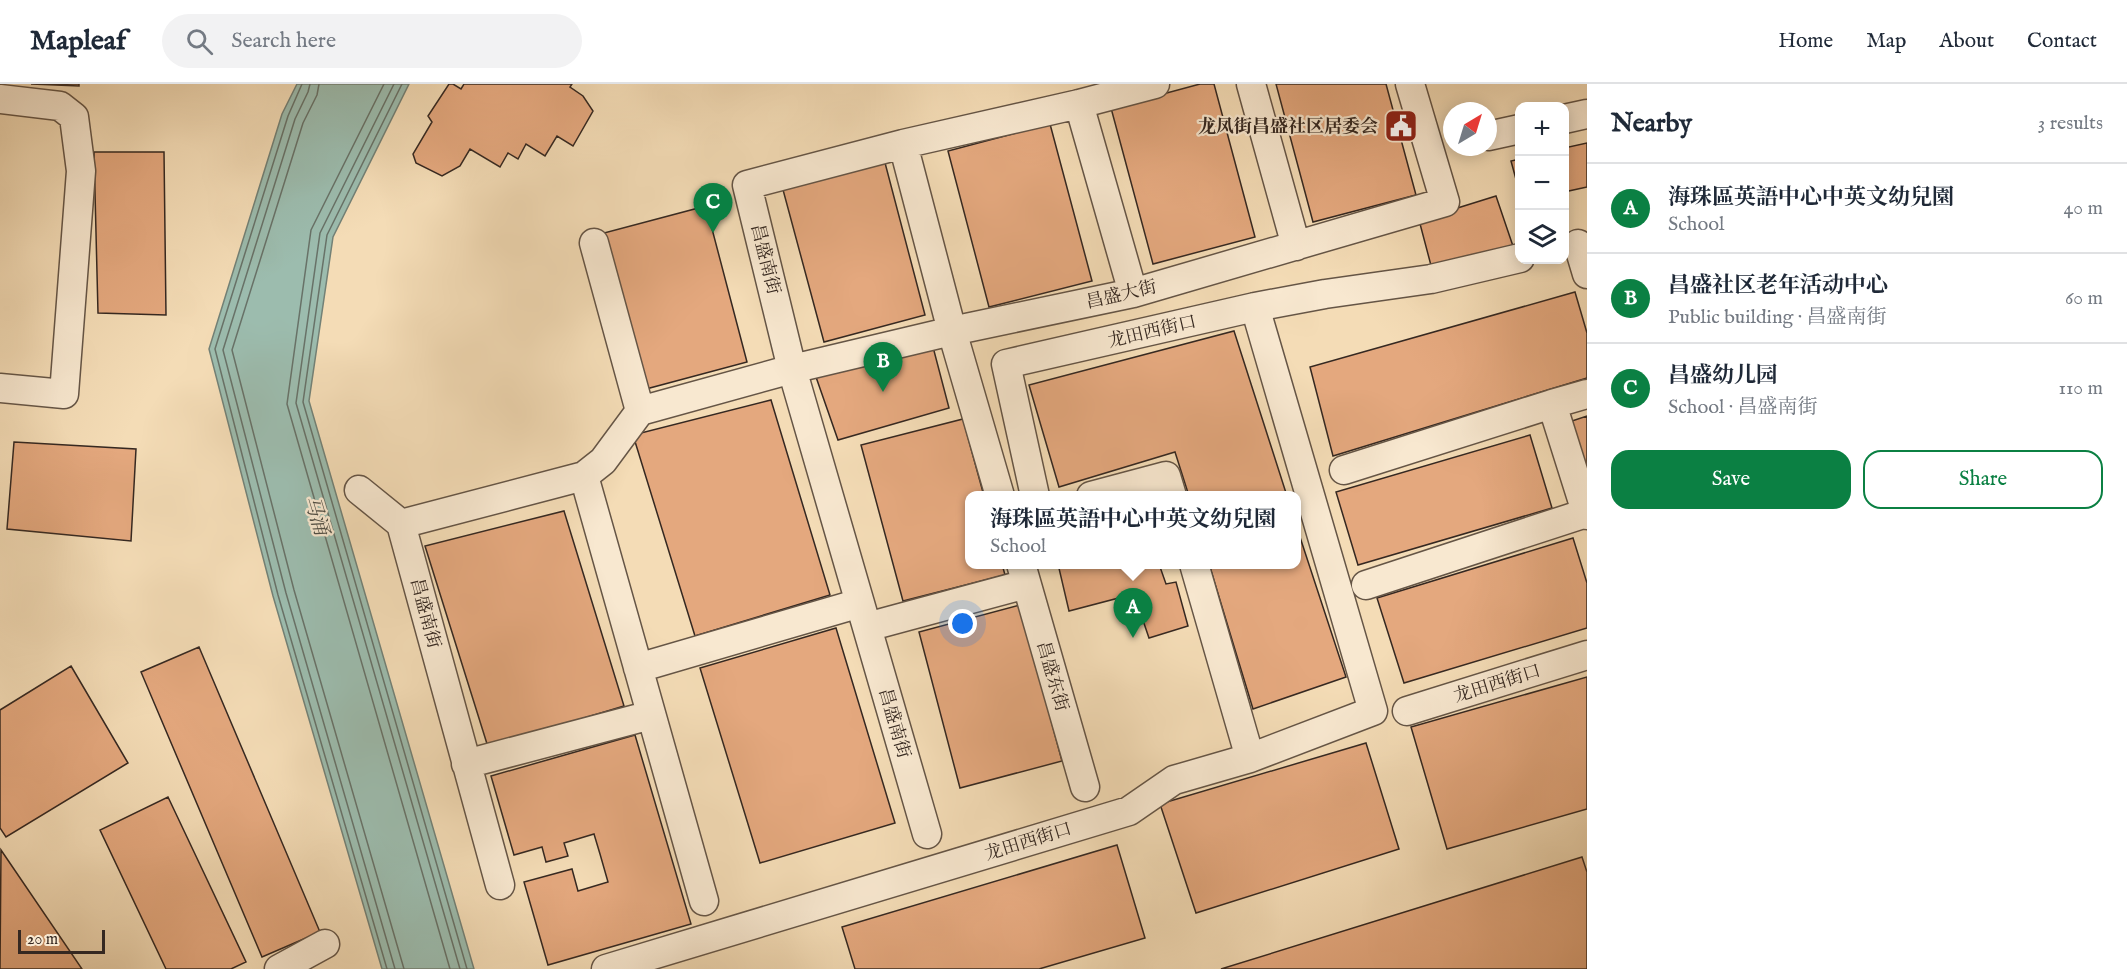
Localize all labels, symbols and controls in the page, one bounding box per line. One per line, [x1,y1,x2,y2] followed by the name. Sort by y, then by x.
[162,14,582,68] search box
[30,24,126,59] text: Mapleaf
[183,25,216,58] icon: search
[231,27,336,55] text: Search here
[1778,28,1833,55] text: Home
[1866,28,1906,55] text: Map
[1939,28,1994,55] text: About
[2027,28,2097,55] text: Contact
[1443,102,1497,156] north arrow
[1515,102,1569,264] map controls
[1515,102,1569,156] button: +
[1611,107,1692,140] text: Nearby
[1383,108,1419,144] public building icon: 龙凤街昌盛社区居委会
[2038,111,2103,136] text: 3 results
[1198,116,1378,139] place label: 龙凤街昌盛社区居委会
[1515,156,1569,210] button: −
[694,184,732,233] pin: C
[1668,184,1954,212] text: 海珠區英語中心中英文幼兒園
[1624,196,1637,221] text: A
[2064,196,2103,221] text: 40 m
[1515,210,1569,264] button: layers
[1668,212,1724,237] text: School
[745,222,784,297] street label: 昌盛南街
[1668,272,1888,300] text: 昌盛社区老年活动中心
[1084,276,1159,315] street label: 昌盛大街
[1624,286,1637,311] text: B
[2065,286,2103,311] text: 60 m
[1668,305,1887,330] text: Public building · 昌盛南街
[1106,311,1199,354] street label: 龙田西街口
[864,342,902,392] pin: B
[1668,362,1778,390] text: 昌盛幼儿园
[1623,376,1638,401] text: C
[2059,376,2103,401] text: 110 m
[1668,395,1818,420] text: School · 昌盛南街
[1611,450,1851,509] button: Save
[1863,450,2103,509] button: Share
[965,491,1301,569] popup
[298,493,334,540] water label: 马涌
[990,506,1276,534] text: 海珠區英語中心中英文幼兒園
[990,534,1046,559] text: School
[404,576,445,651] street label: 昌盛南街
[1114,588,1152,638] pin: A
[948,609,977,638] your location
[1031,639,1073,714] street label: 昌盛东街
[1451,660,1544,709] street label: 龙田西街口
[873,686,915,761] street label: 昌盛南街
[982,818,1075,867] street label: 龙田西街口
[18,927,105,954] scale bar
[27,930,58,950] text: 20 m

